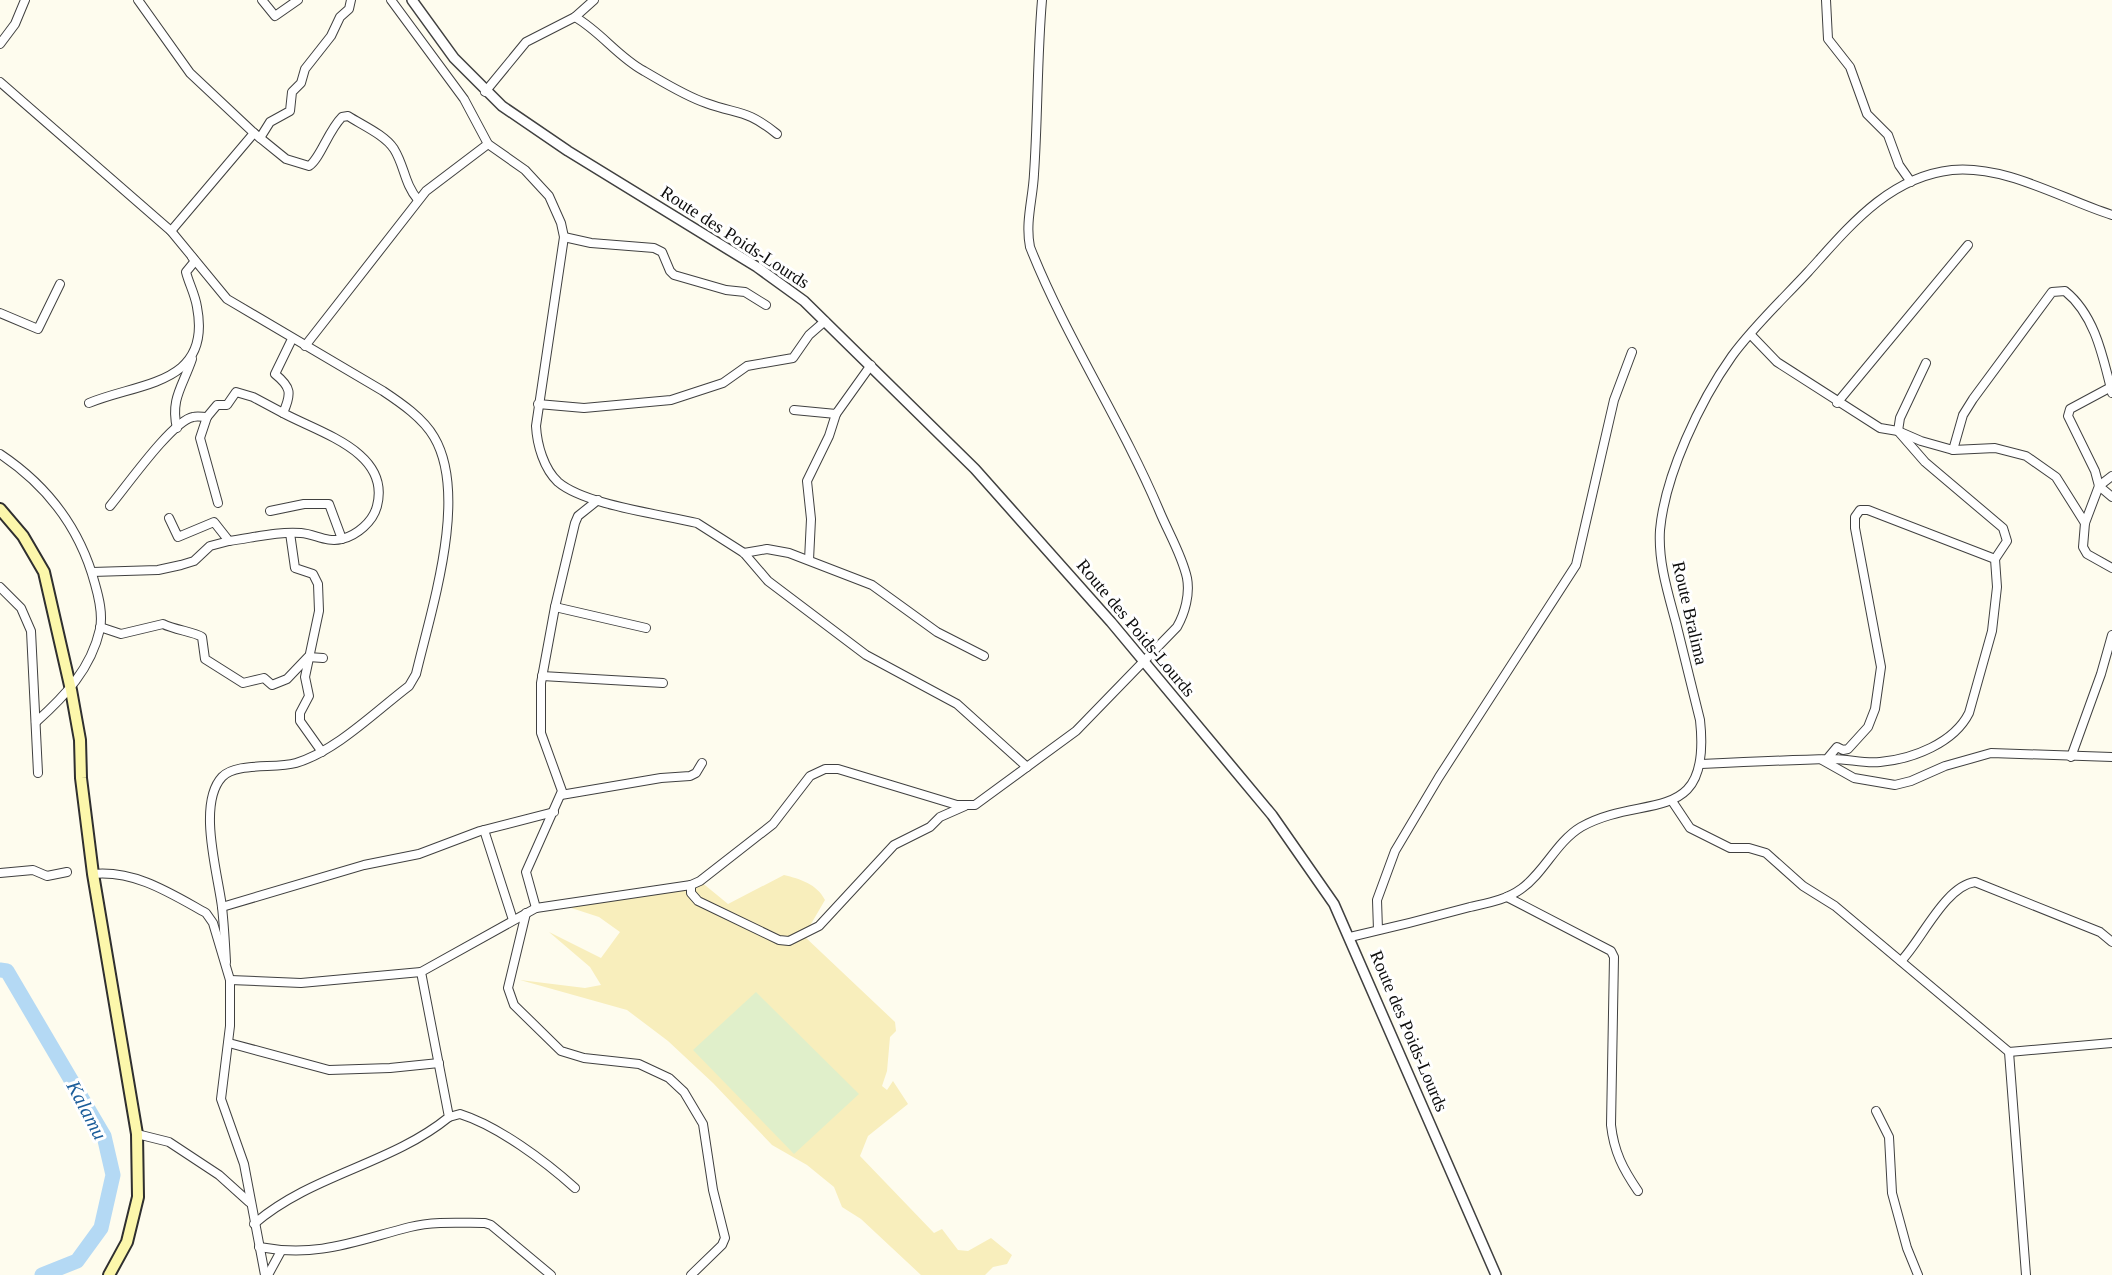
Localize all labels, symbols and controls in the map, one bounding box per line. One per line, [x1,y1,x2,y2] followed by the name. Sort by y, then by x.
[657,182,813,292] street label: Route des Poids-Lourds
[1073,555,1199,701] street label: Route des Poids-Lourds
[1668,559,1712,667] street label: Route Bralima
[1366,947,1452,1115] street label: Route des Poids-Lourds
[62,1076,112,1143] water label: Kalamu

